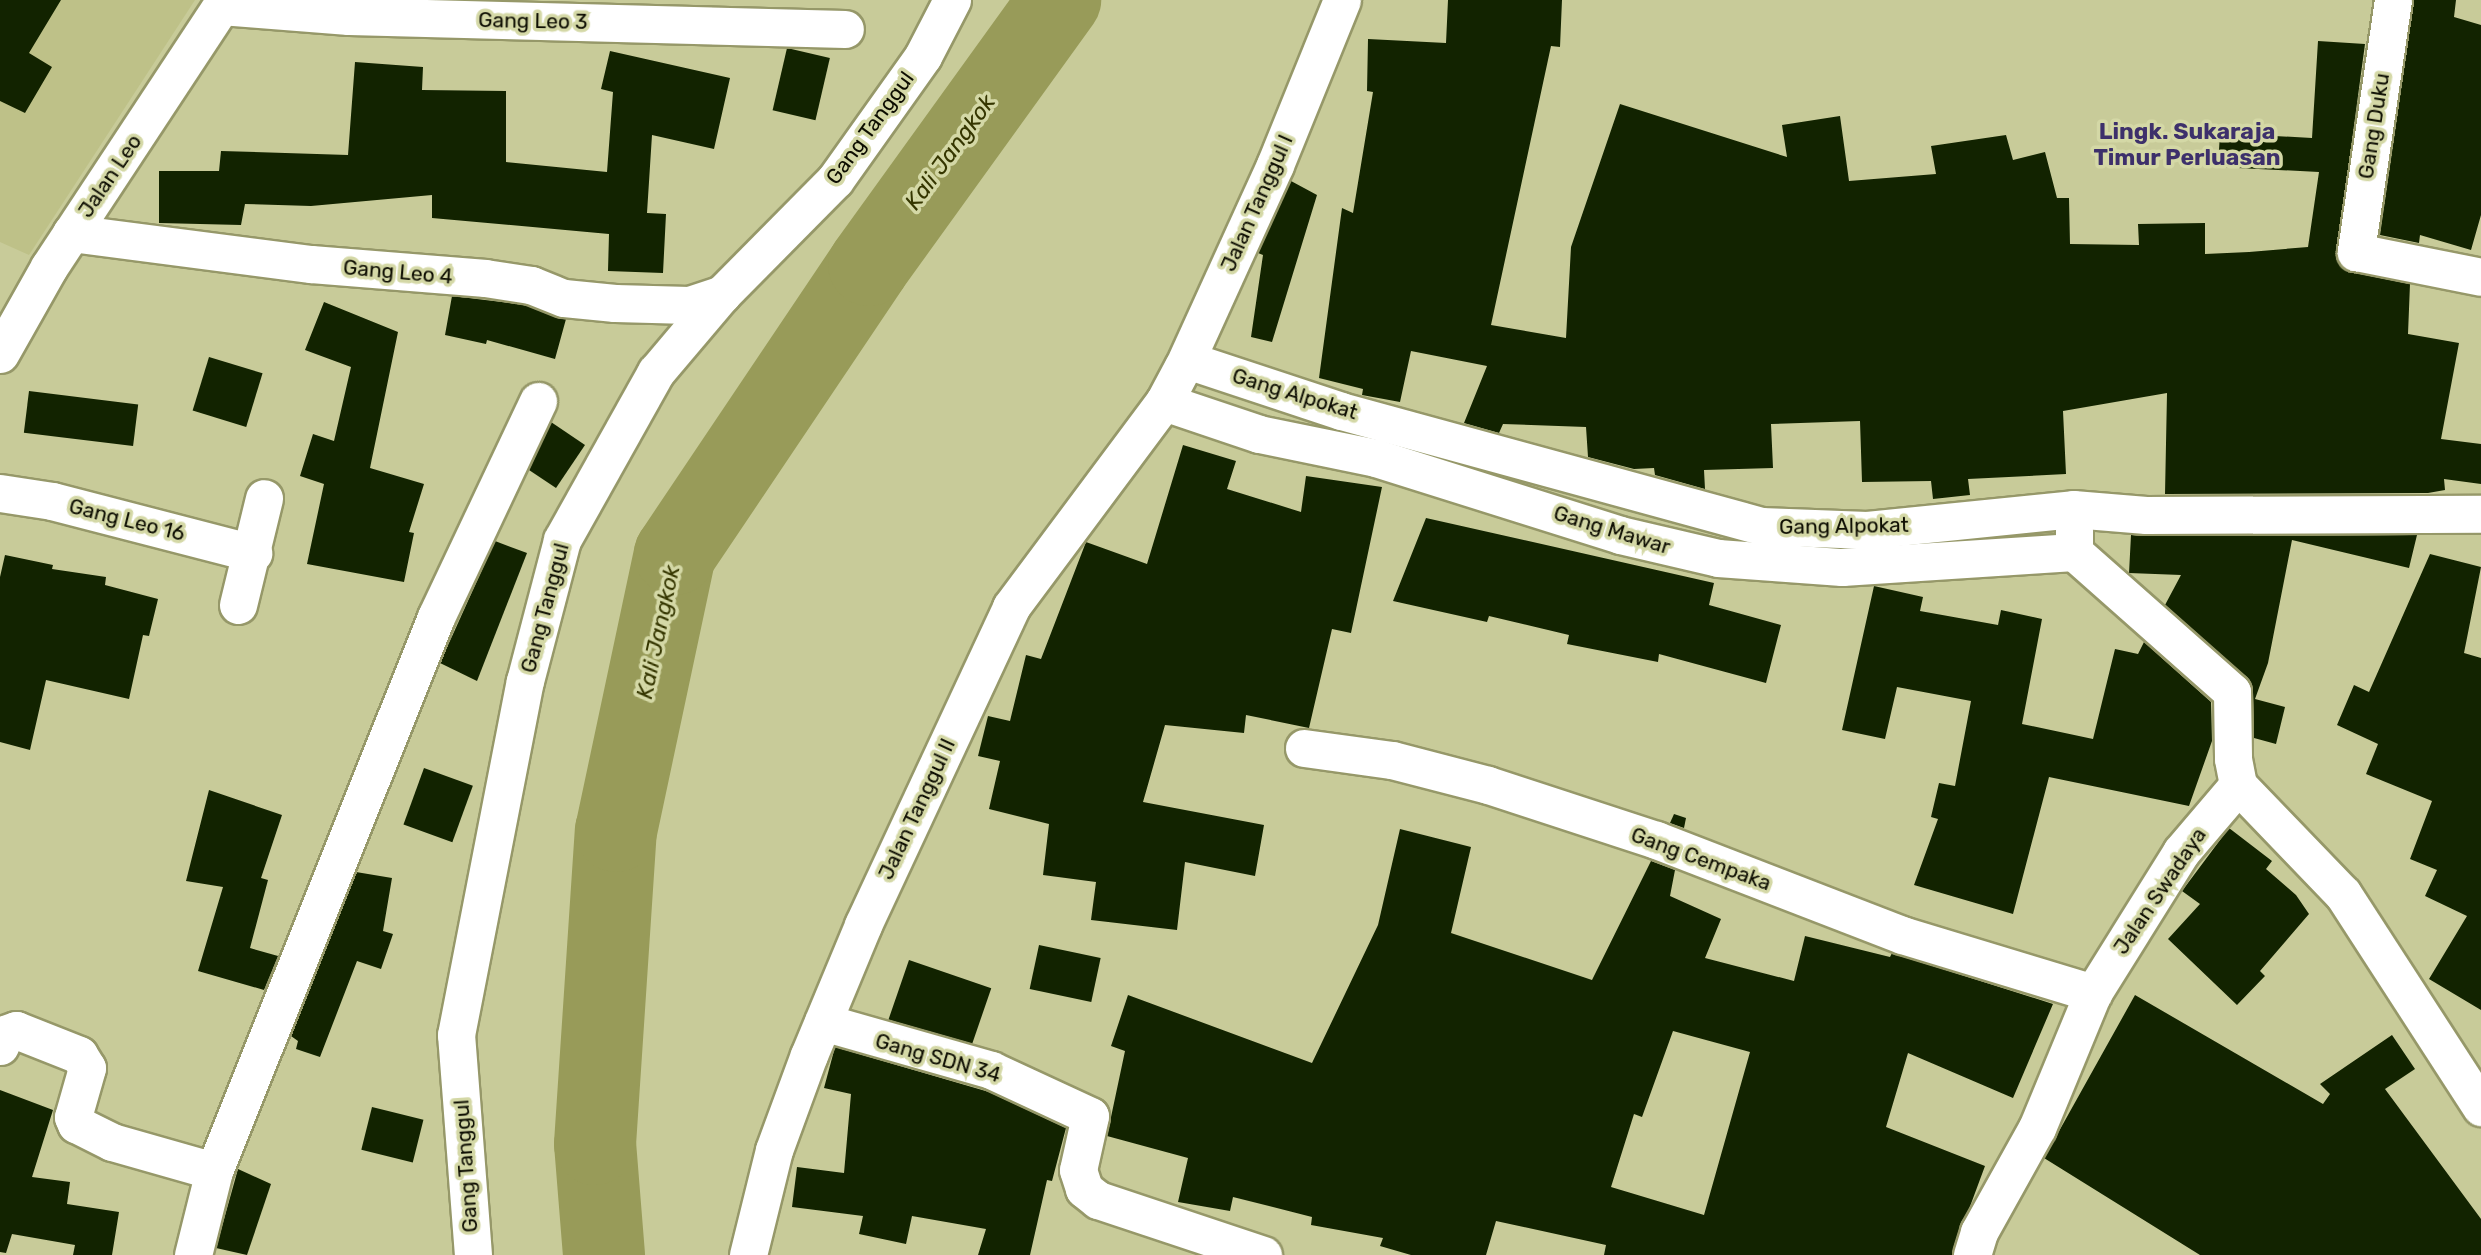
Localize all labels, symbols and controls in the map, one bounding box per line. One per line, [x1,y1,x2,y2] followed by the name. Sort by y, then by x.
[478,7,588,35] street label: Gang Leo 3
[821,67,919,189] street label: Gang Tanggul
[2353,71,2395,181] street label: Gang Duku
[899,89,1001,215] water label: Kali Jangkok
[2093,117,2281,171] district label: Lingk. Sukaraja Timur Perluasan
[73,130,147,222] street label: Jalan Leo
[1215,130,1299,276] street label: Jalan Tanggul I
[342,255,454,289] street label: Gang Leo 4
[1229,363,1361,425] street label: Gang Alpokat
[66,493,188,547] street label: Gang Leo 16
[1551,500,1673,560] street label: Gang Mawar
[1779,512,1909,540] street label: Gang Alpokat
[516,540,574,676] street label: Gang Tanggul
[630,563,686,701] water label: Kali Jangkok
[873,734,961,884] street label: Jalan Tanggul II
[1628,822,1774,896] street label: Gang Cempaka
[2108,823,2212,959] street label: Jalan Swadaya
[872,1028,1004,1088] street label: Gang SDN 34
[449,1098,483,1234] street label: Gang Tanggul

